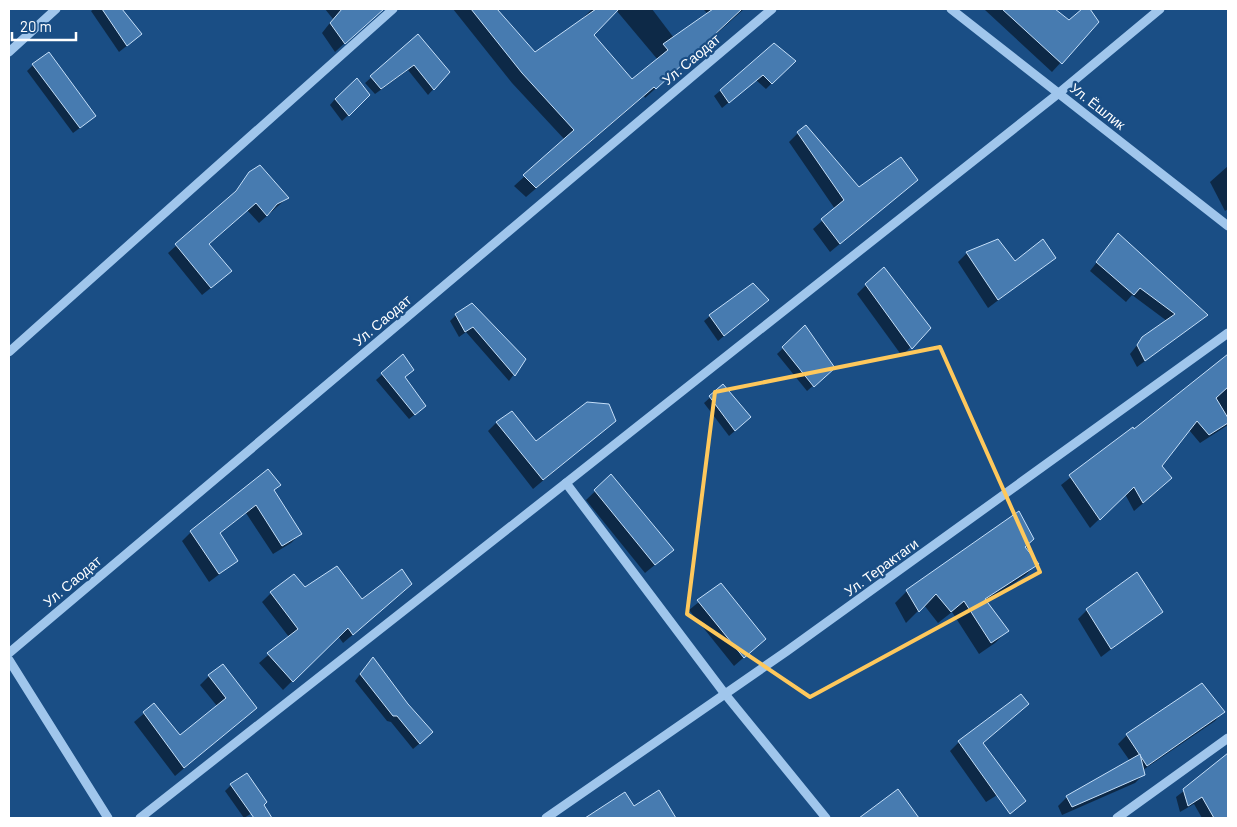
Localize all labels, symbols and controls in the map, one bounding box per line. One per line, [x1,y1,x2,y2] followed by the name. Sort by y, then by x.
[12,10,76,42] scale bar
[20,17,52,35] text: 20 m
[659,29,724,88] street label: Ул. Саодат
[1067,79,1130,133] street label: Ул. Ёшлик
[350,290,415,349] street label: Ул. Саодат
[841,534,921,600] street label: Ул. Терактаги
[40,551,105,610] street label: Ул. Саодат

